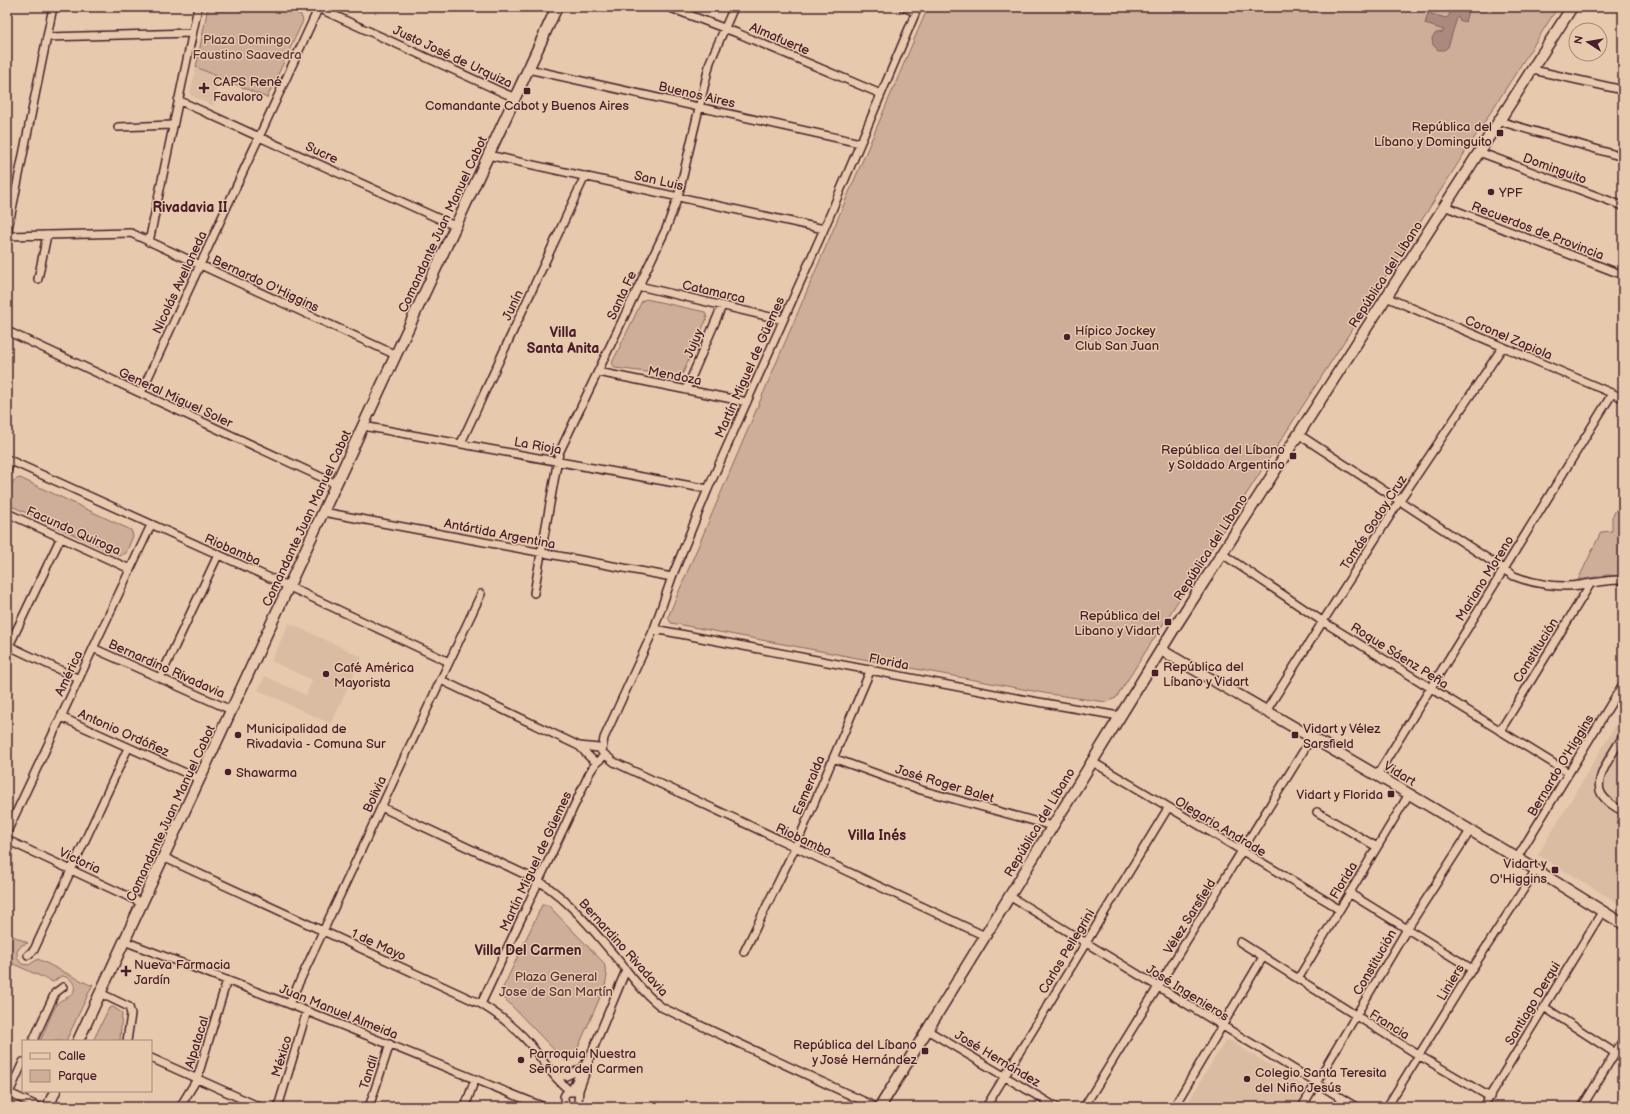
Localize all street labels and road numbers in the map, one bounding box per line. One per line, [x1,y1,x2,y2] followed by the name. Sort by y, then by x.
[747,19,812,59] street label: Almafuerte
[390,22,515,92] street label: Justo José de Urquiza
[657,78,737,112] street label: Buenos Aires
[395,134,491,315] street label: Comandante Juan Manuel Cabot
[303,138,341,167] street label: Sucre
[1521,150,1589,188] street label: Dominguito
[632,168,686,195] street label: San Luis
[1469,198,1606,264] street label: Recuerdos de Provincia
[1345,218,1426,331] street label: República del Líbano
[149,228,211,336] street label: Nicolás Avellaneda
[210,252,322,316] street label: Bernardo O'Higgins
[604,268,640,322] street label: Santa Fe
[681,277,747,307] street label: Catamarca
[499,288,527,323] street label: Junín
[712,294,789,440] street label: Martín Miguel de Güemes
[1463,312,1555,364] street label: Coronel Zapiola
[681,326,707,360] street label: Jujuy
[647,363,703,389] street label: Mendoza
[116,364,235,431] street label: General Miguel Soler
[259,428,355,609] street label: Comandante Juan Manuel Cabot
[513,434,563,458] street label: La Rioja
[1337,472,1411,573] street label: Tomás Godoy Cruz
[1170,491,1251,604] street label: República del Líbano
[24,503,123,559] street label: Facundo Quiroga
[443,515,557,553] street label: Antártida Argentina
[202,530,263,569] street label: Riobamba
[1452,533,1517,624] street label: Mariano Moreno
[1510,615,1562,686] street label: Constitución
[1348,619,1451,692] street label: Roque Sáenz Peña
[106,636,227,702] street label: Bernardino Rivadavia
[51,648,86,699] street label: América
[867,650,910,674] street label: Florida
[76,706,172,760] street label: Antonio Ordóñez
[1524,711,1598,819] street label: Bernardo O'Higgins
[123,723,219,904] street label: Comandante Juan Manuel Cabot
[789,753,829,817] street label: Esmeralda
[1380,758,1418,790] street label: Vidart
[893,761,996,807] street label: José Roger Balet
[1001,765,1079,880] street label: República del Líbano
[360,774,390,815] street label: Bolivia
[496,788,576,934] street label: Martín Miguel de Güemes
[1172,793,1269,861] street label: Olegario Andrade
[773,820,834,860] street label: Riobamba
[56,844,103,877] street label: Victoria
[1327,859,1361,902] street label: Florida
[1160,876,1219,957] street label: Vélez Sarsfield
[575,896,671,1000] street label: Bernardino Rivadavia
[1035,906,1098,997] street label: Carlos Pellegrini
[349,925,409,965] street label: 1 de Mayo
[1350,927,1400,998] street label: Constitución
[1502,959,1564,1048] street label: Santiago Derqui
[1143,961,1232,1025] street label: José Ingenieros
[1434,961,1468,1004] street label: Liniers
[277,981,400,1043] street label: Juan Manuel Almeida
[1366,1006,1412,1043] street label: Francia
[181,1014,213,1070] street label: Alpatacal
[952,1027,1044,1091] street label: José Hernández
[268,1034,296,1079] street label: México
[356,1053,382,1091] street label: Tandil

